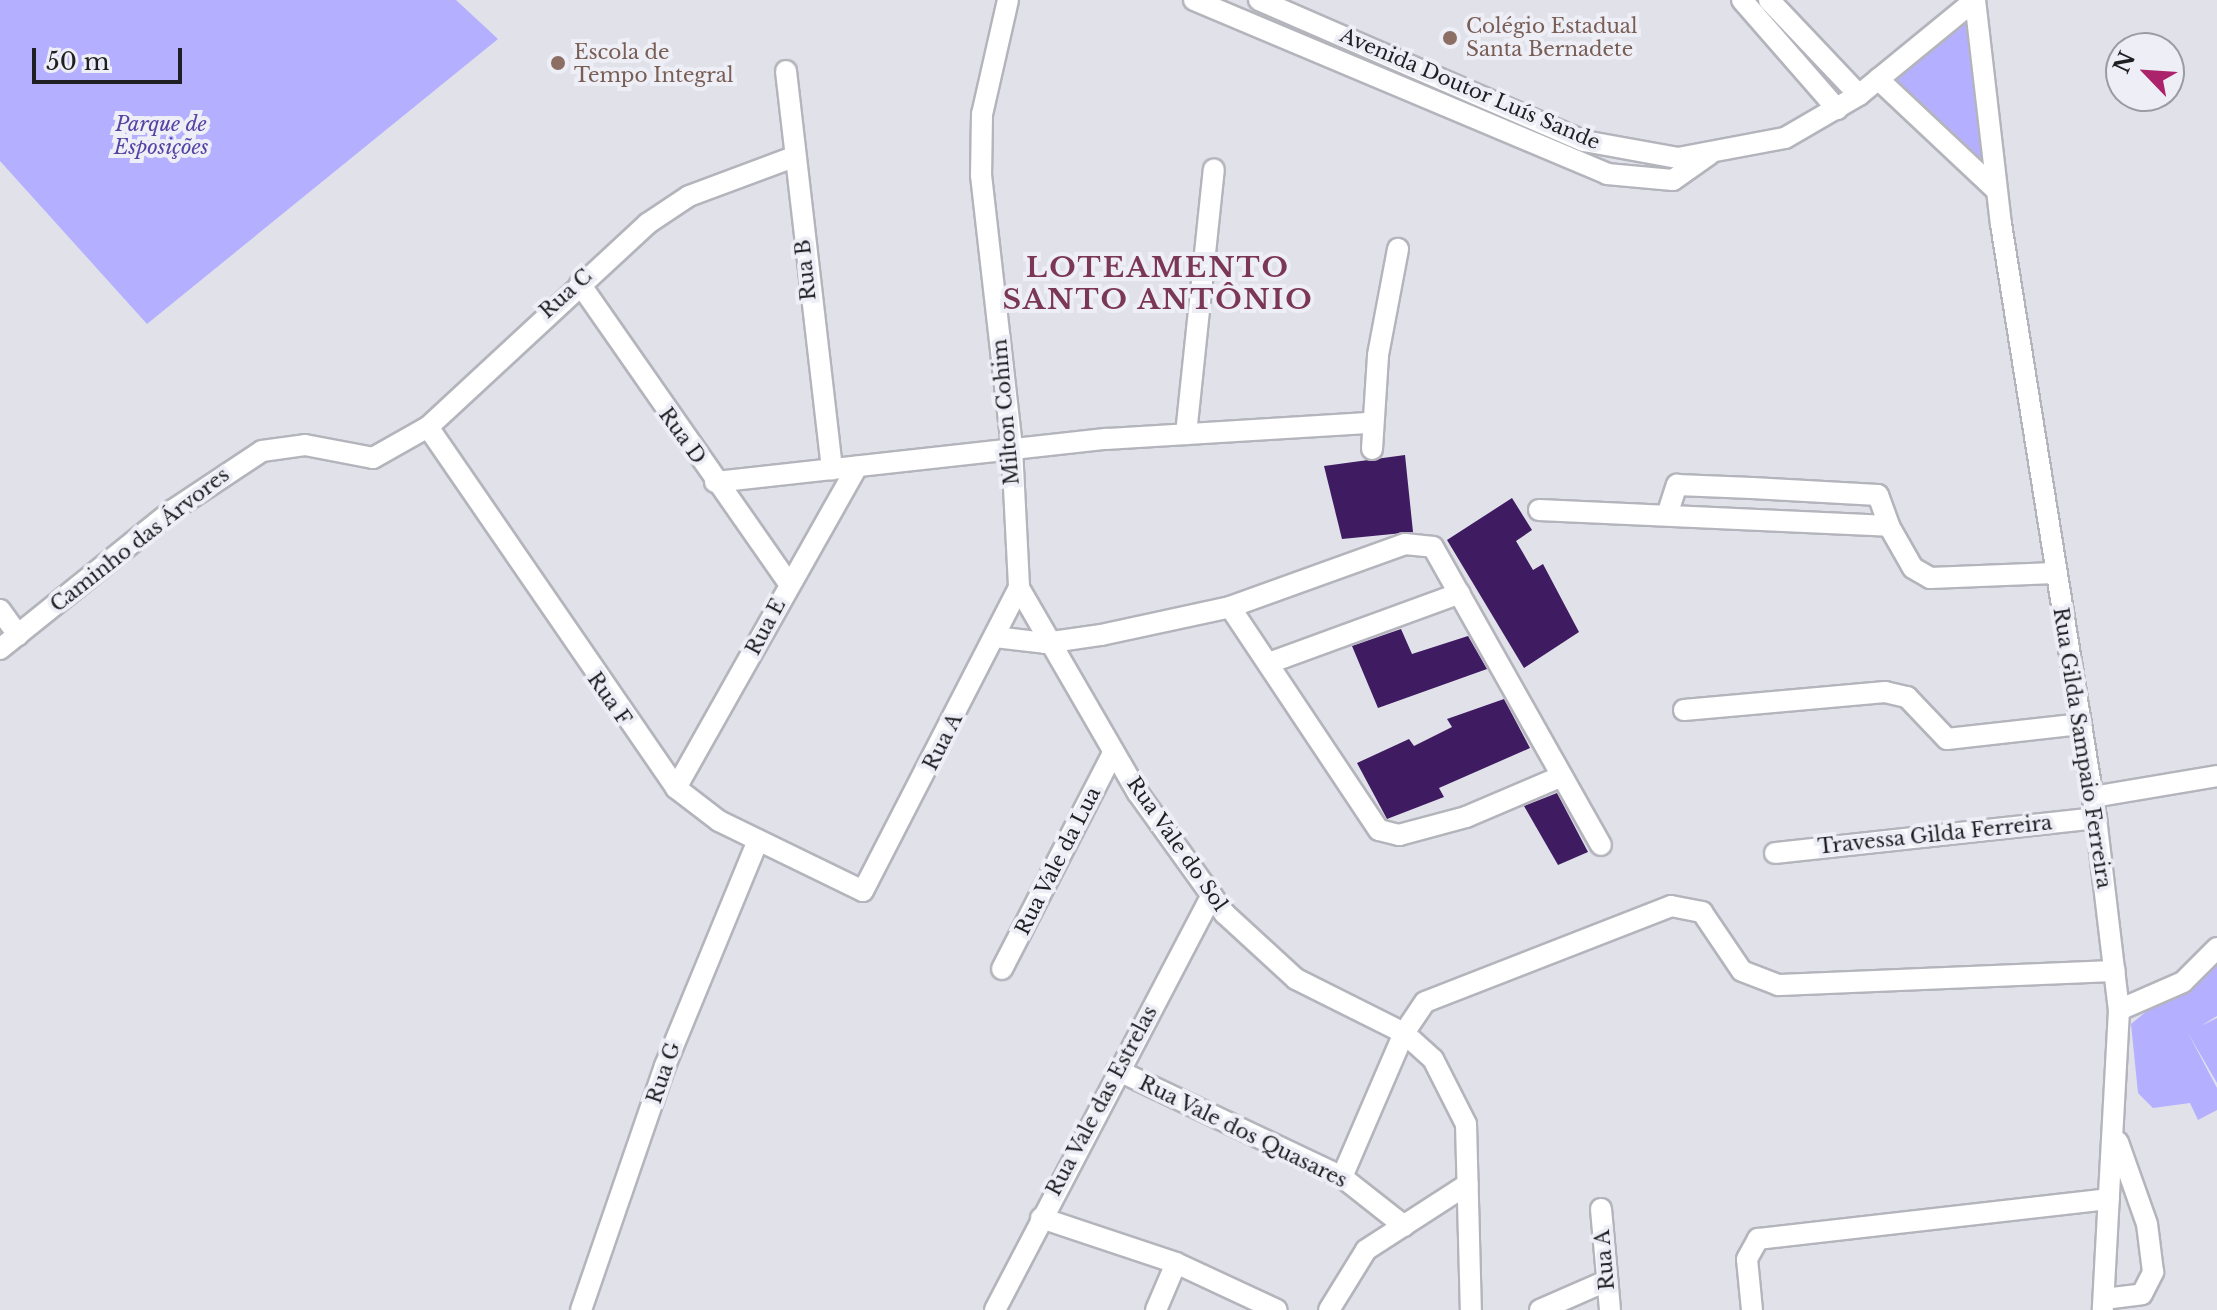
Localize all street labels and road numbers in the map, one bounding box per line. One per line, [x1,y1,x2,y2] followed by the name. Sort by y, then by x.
[1336,23,1604,155] street label: Avenida Doutor Luís Sande
[791,238,821,302] street label: Rua B
[535,264,597,324] street label: Rua C
[988,338,1024,486] street label: Milton Cohim
[654,403,710,469] street label: Rua D
[46,463,234,617] street label: Caminho das Árvores
[741,595,791,659] street label: Rua E
[2048,606,2116,890] street label: Rua Gilda Sampaio Ferreira
[582,668,636,730] street label: Rua F
[918,709,968,775] street label: Rua A
[1121,772,1233,916] street label: Rua Vale do Sol
[1010,783,1106,939] street label: Rua Vale da Lua
[1816,811,2054,859] street label: Travessa Gilda Ferreira
[1042,1002,1162,1200] street label: Rua Vale das Estrelas
[642,1039,686,1107] street label: Rua G
[1135,1071,1351,1193] street label: Rua Vale dos Quasares
[1590,1228,1620,1292] street label: Rua A

